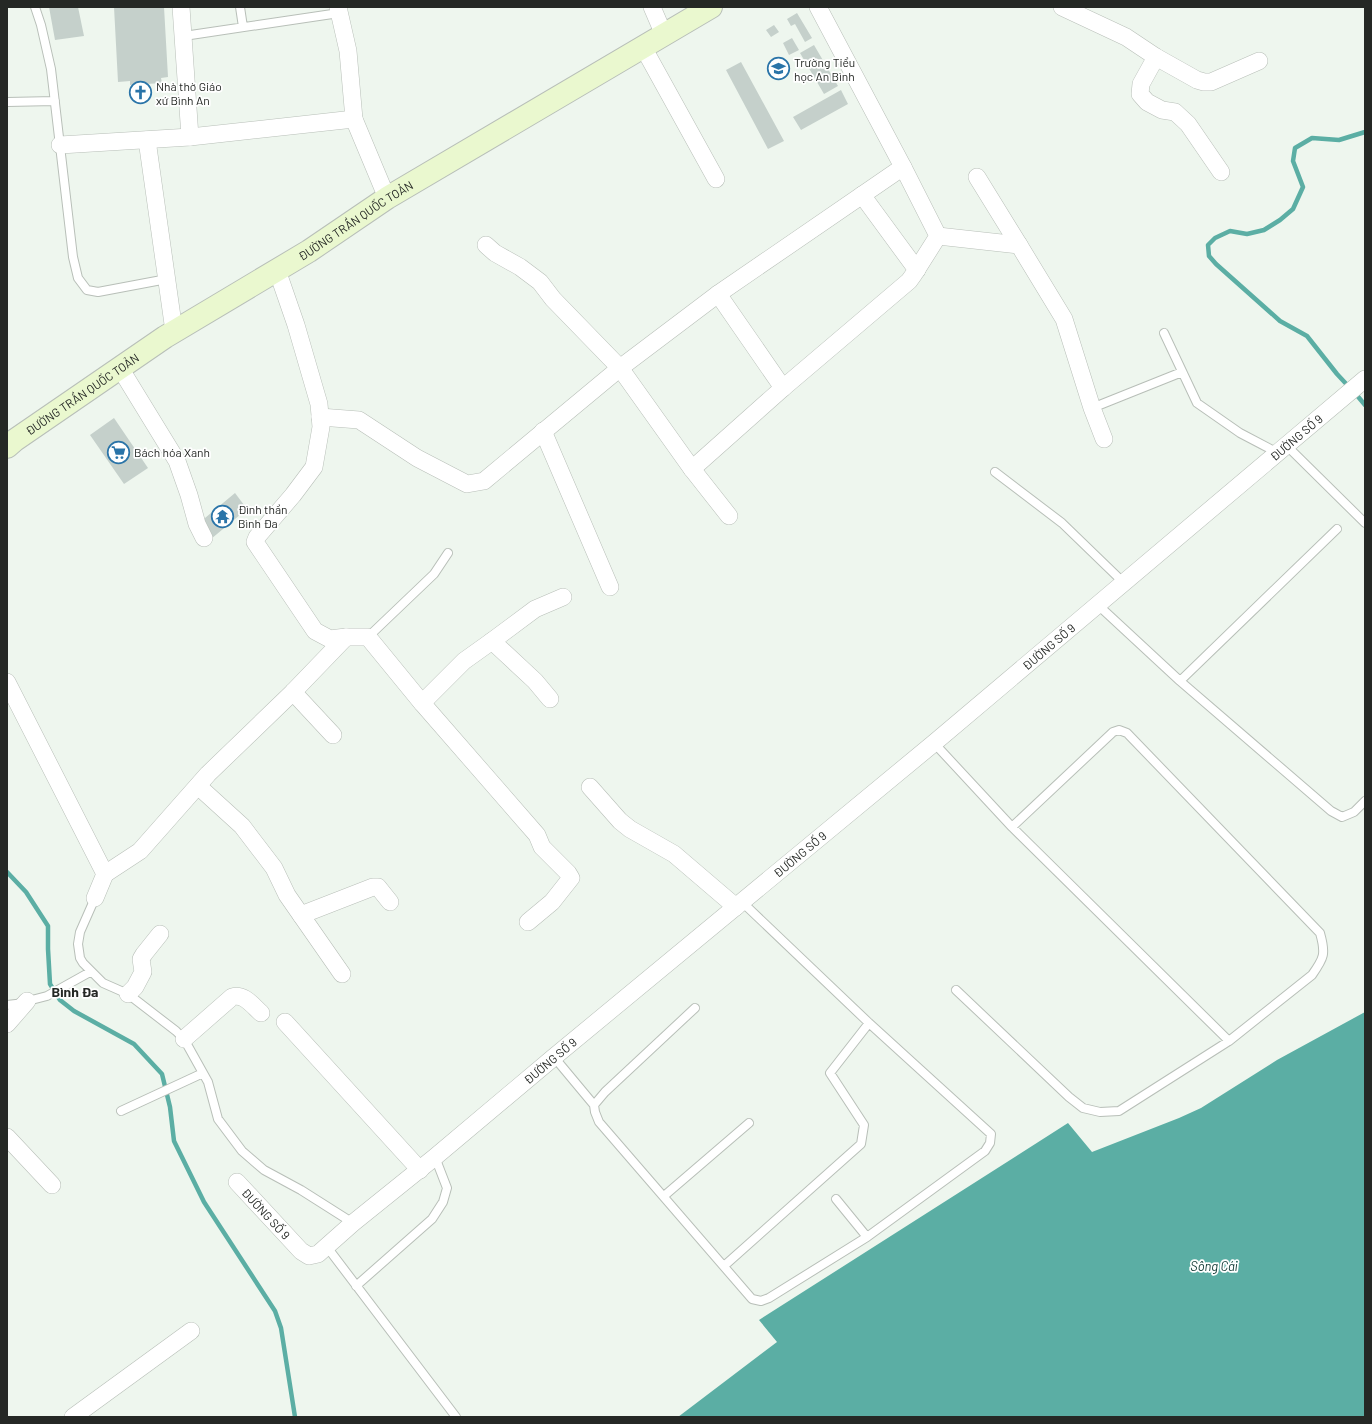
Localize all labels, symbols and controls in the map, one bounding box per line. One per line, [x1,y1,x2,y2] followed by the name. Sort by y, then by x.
[794,55,855,83] place label: Trường Tiểu học An Bình
[765,56,791,82] school or university icon: Trường Tiểu học An Bình
[156,79,222,107] place label: Nhà thờ Giáo xứ Bình An
[127,80,153,106] church icon: Nhà thờ Giáo xứ Bình An
[295,177,415,263] street label: ĐƯỜNG TRẦN QUỐC TOẢN
[23,350,141,438] street label: ĐƯỜNG TRẦN QUỐC TOẢN
[1267,411,1325,463] street label: ĐƯỜNG SỐ 9
[106,439,132,465] supermarket icon: Bách hóa Xanh
[134,445,210,459] place label: Bách hóa Xanh
[238,502,288,530] place label: Đình thần Bình Đa
[210,503,236,529] temple icon: Đình thần Bình Đa
[1019,620,1078,672] street label: ĐƯỜNG SỐ 9
[770,828,829,880] street label: ĐƯỜNG SỐ 9
[52,983,98,1000] district label: Bình Đa
[521,1034,579,1086] street label: ĐƯỜNG SỐ 9
[239,1185,293,1242] street label: ĐƯỜNG SỐ 9
[1190,1258,1238,1274] water label: Sông Cái

